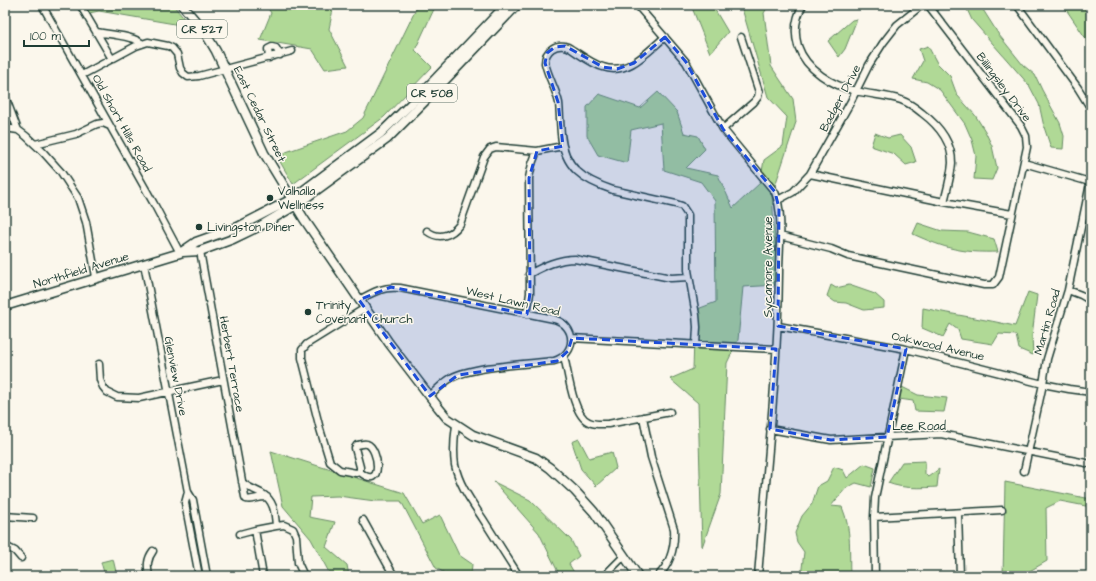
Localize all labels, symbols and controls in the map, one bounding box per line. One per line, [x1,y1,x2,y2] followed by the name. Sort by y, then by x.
[177,20,227,38] road number: CR 527
[24,22,89,48] scale bar
[30,28,61,45] text: 100 m
[971,49,1036,127] street label: Billingsley Drive
[816,61,866,135] street label: Badger Drive
[229,63,290,165] street label: East Cedar Street
[88,72,155,175] street label: Old Short Hills Road
[407,84,457,102] road number: CR 508
[278,183,324,214] place label: Valhalla Wellness
[265,193,275,203] marker: Valhalla Wellness
[760,216,778,318] street label: Sycamore Avenue
[207,219,295,237] place label: Livingston Diner
[194,222,204,232] marker: Livingston Diner
[31,248,131,293] street label: Northfield Avenue
[464,282,562,321] street label: West Lawn Road
[1030,287,1065,357] street label: Martin Road
[316,297,412,328] place label: Trinity Covenant Church
[303,307,313,317] marker: Trinity Covenant Church
[215,315,248,414] street label: Herbert Terrace
[890,328,986,366] street label: Oakwood Avenue
[159,335,192,418] street label: Glenview Drive
[892,418,946,435] street label: Lee Road

